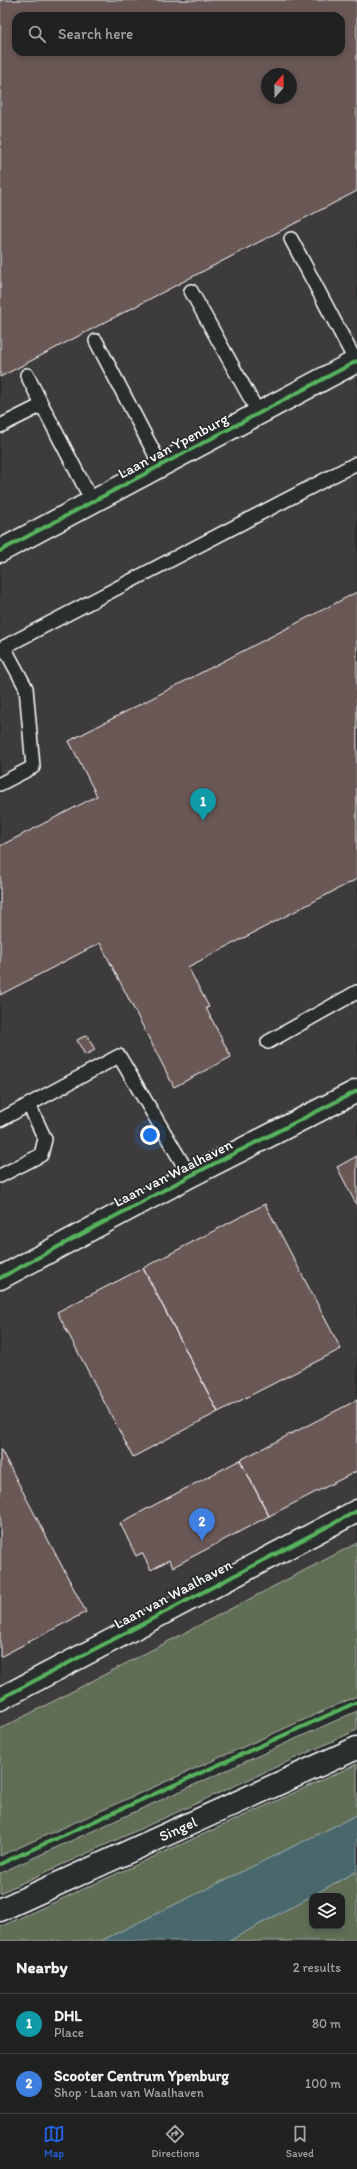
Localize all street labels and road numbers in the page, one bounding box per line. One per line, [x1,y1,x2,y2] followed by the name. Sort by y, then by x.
[115,409,231,483] street label: Laan van Ypenburg
[111,1135,236,1211] street label: Laan van Waalhaven
[111,1555,236,1633] street label: Laan van Waalhaven
[156,1812,200,1845] street label: Singel

